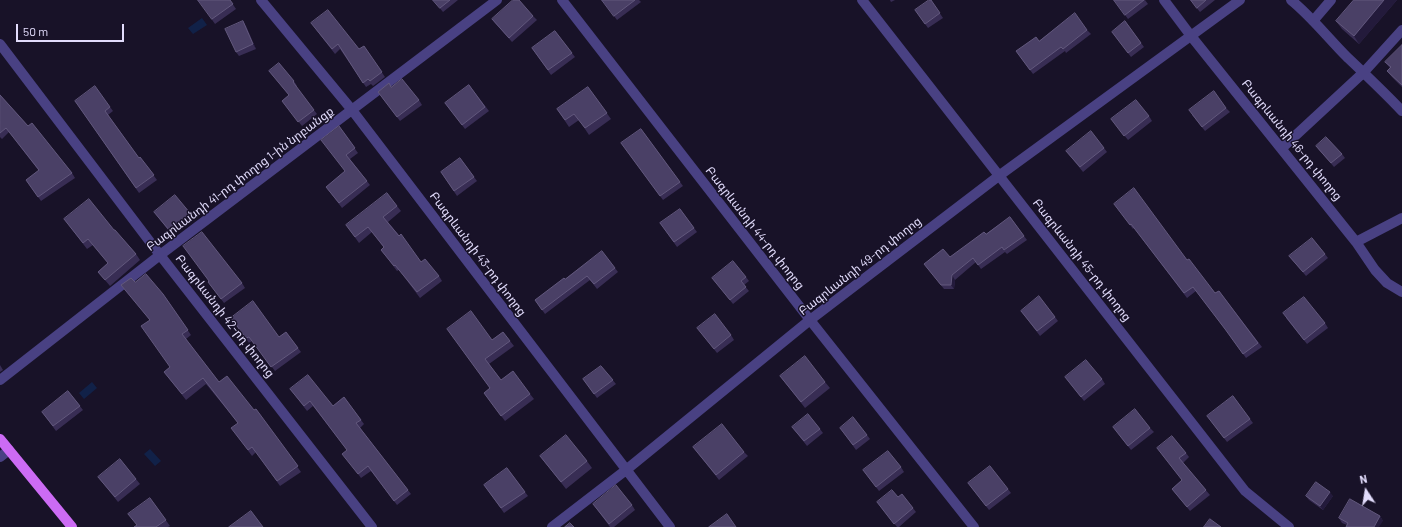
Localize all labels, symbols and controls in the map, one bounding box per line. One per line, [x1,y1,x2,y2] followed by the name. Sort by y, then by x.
[18,16,126,42] scale bar
[23,24,48,38] text: 50 m
[1239,77,1345,203] street label: Բագրևանդի 46-րդ փողոց
[144,104,336,254] street label: Բագրևանդի 41-րդ փողոց 1-ին նրբանցք
[703,164,807,292] street label: Բագրևանդի 44-րդ փողոց
[427,189,529,319] street label: Բագրևանդի 43-րդ փողոց
[1030,196,1134,324] street label: Բագրևանդի 45-րդ փողոց
[796,214,924,318] street label: Բագրևանդի 49-րդ փողոց
[173,252,277,380] street label: Բագրևանդի 42-րդ փողոց
[1346,471,1386,511] north arrow
[1358,472,1368,486] text: N

